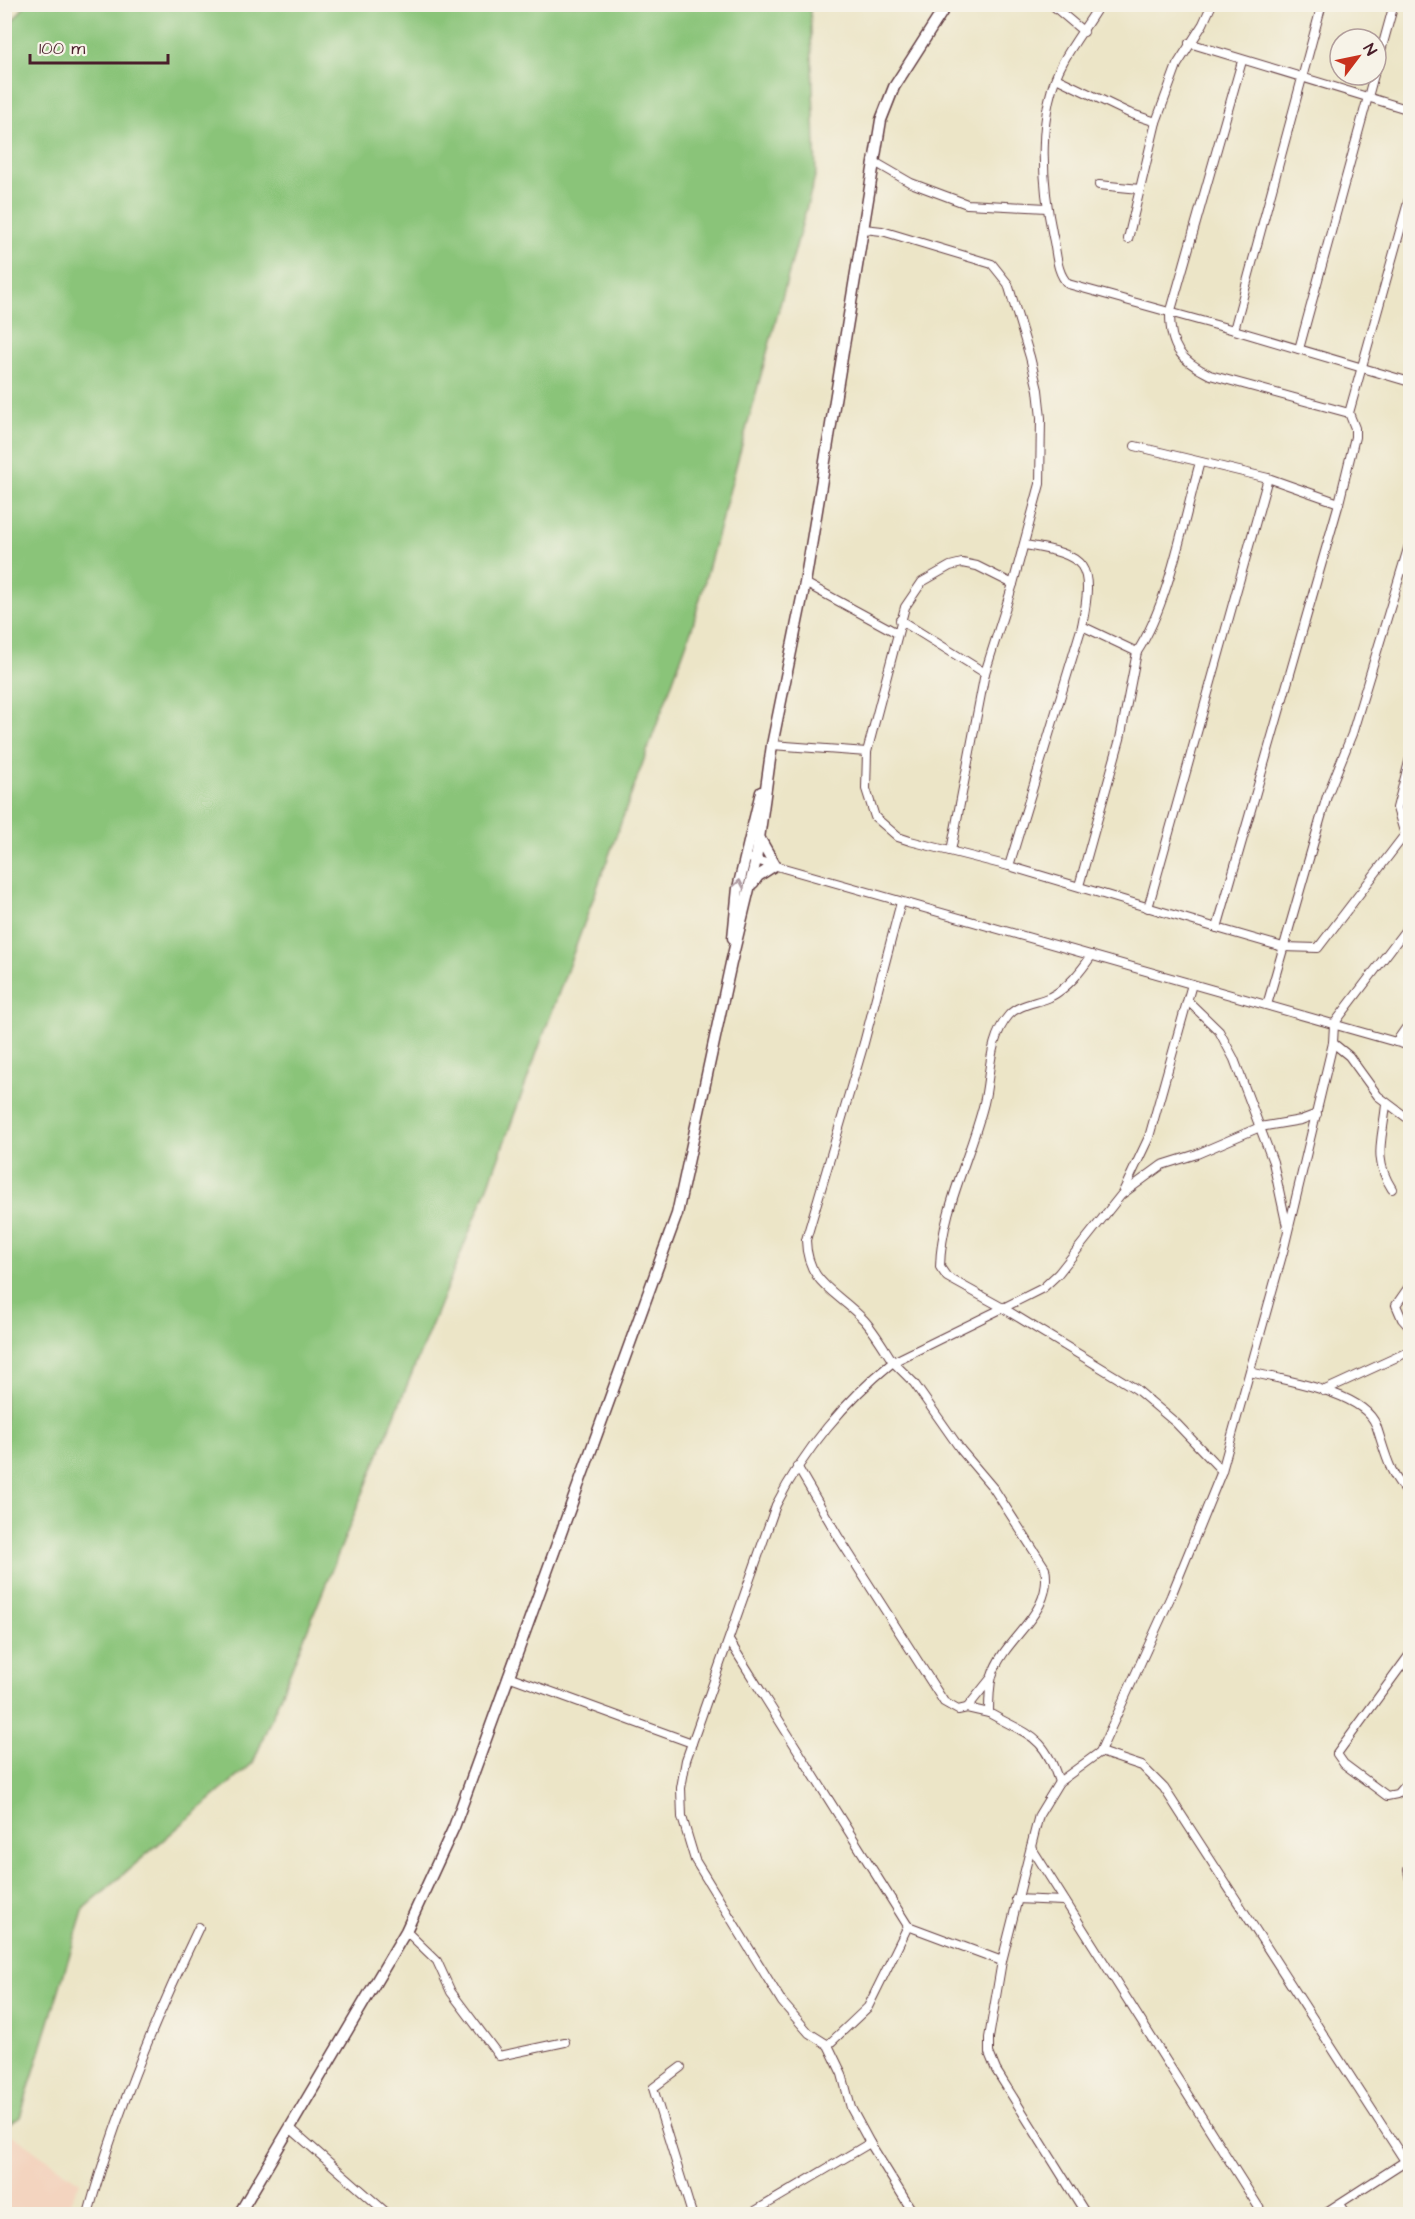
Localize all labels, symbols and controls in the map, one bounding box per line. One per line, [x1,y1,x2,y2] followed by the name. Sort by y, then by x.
[30,27,168,65] scale bar
[1328,27,1388,87] north arrow
[39,36,85,61] text: 100 m
[1358,39,1382,60] text: N
[732,879,745,889] one-way arrow

